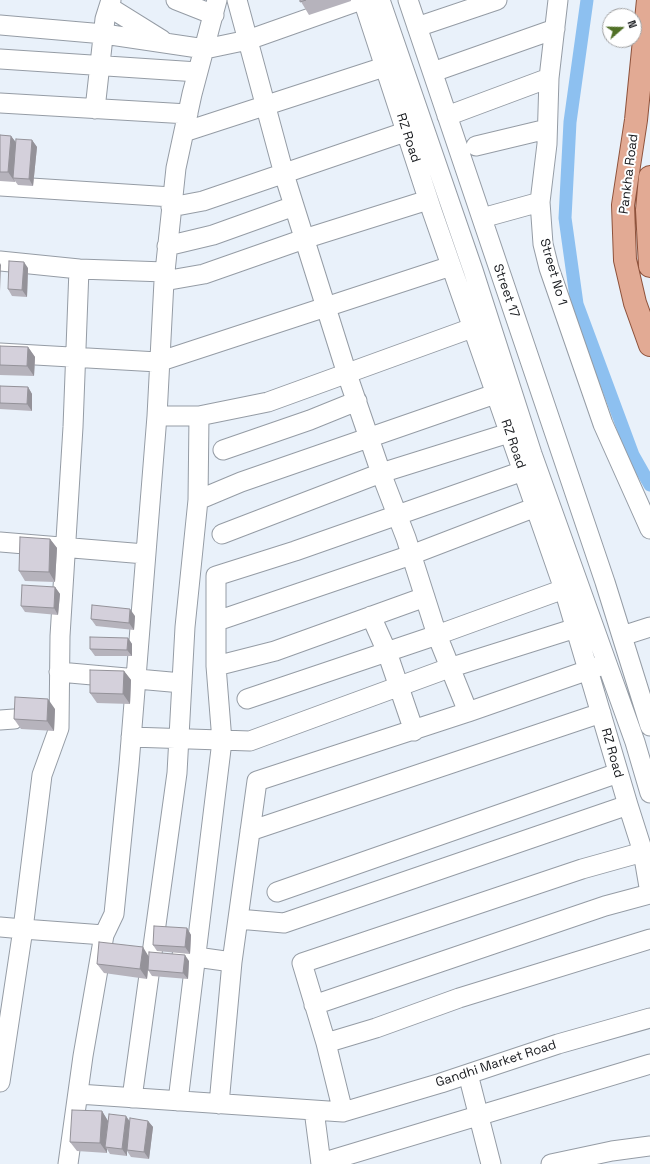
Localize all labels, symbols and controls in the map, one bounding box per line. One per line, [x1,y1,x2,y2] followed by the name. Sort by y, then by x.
[602,8,642,48] north arrow
[624,18,640,30] text: N
[393,111,423,165] street label: RZ Road
[616,133,642,215] street label: Pankha Road
[536,237,570,307] street label: Street No 1
[490,262,522,320] street label: Street 17
[497,417,529,471] street label: RZ Road
[597,726,627,780] street label: RZ Road
[434,1037,558,1091] street label: Gandhi Market Road

